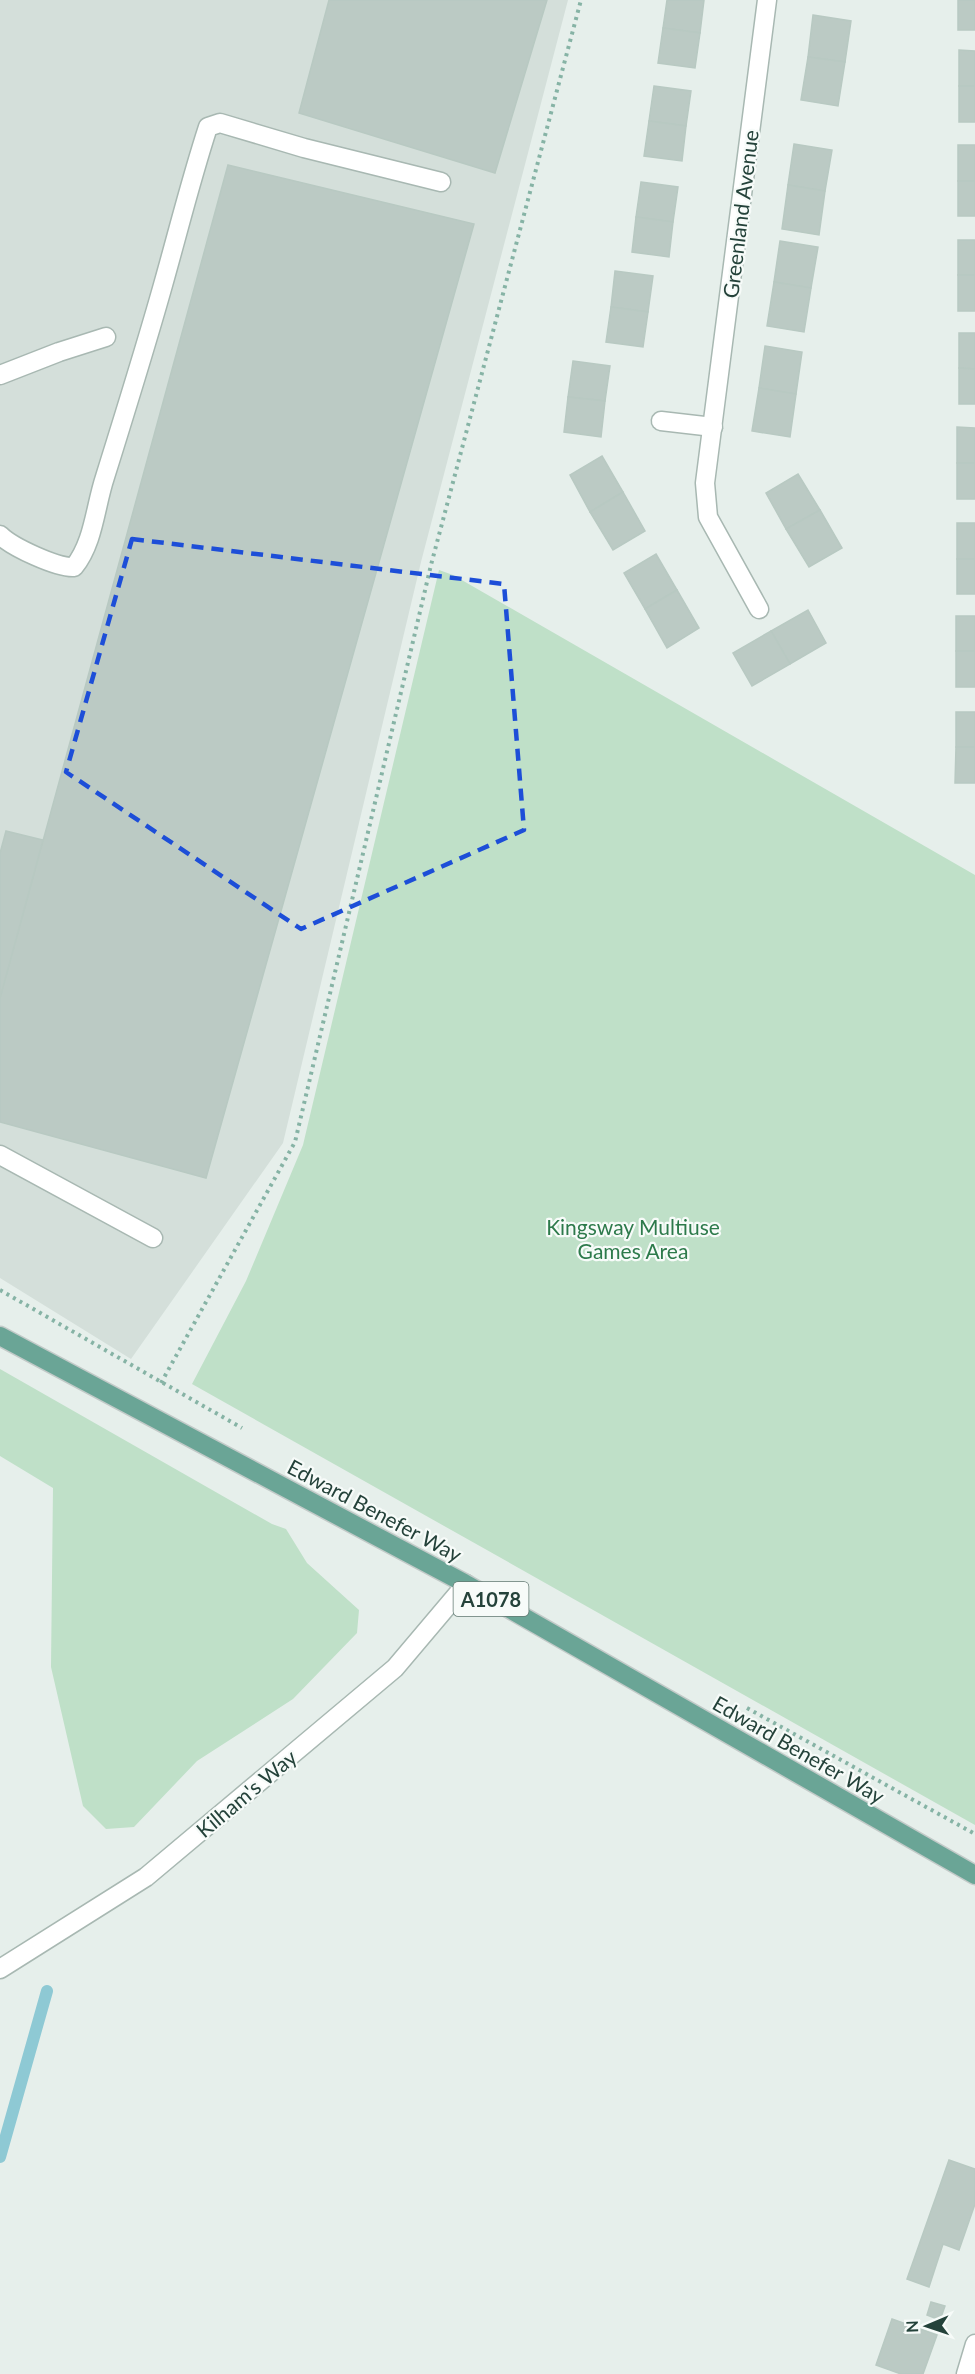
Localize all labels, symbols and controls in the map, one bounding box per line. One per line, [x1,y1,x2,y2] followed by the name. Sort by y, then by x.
[717,128,763,300] street label: Greenland Avenue
[546,1214,720,1263] park label: Kingsway Multiuse Games Area
[284,1453,467,1567] street label: Edward Benefer Way
[454,1582,528,1616] road number: A1078
[709,1690,889,1808] street label: Edward Benefer Way
[191,1744,301,1842] street label: Kilham's Way
[897,2296,957,2356] north arrow
[902,2320,921,2333] text: N

